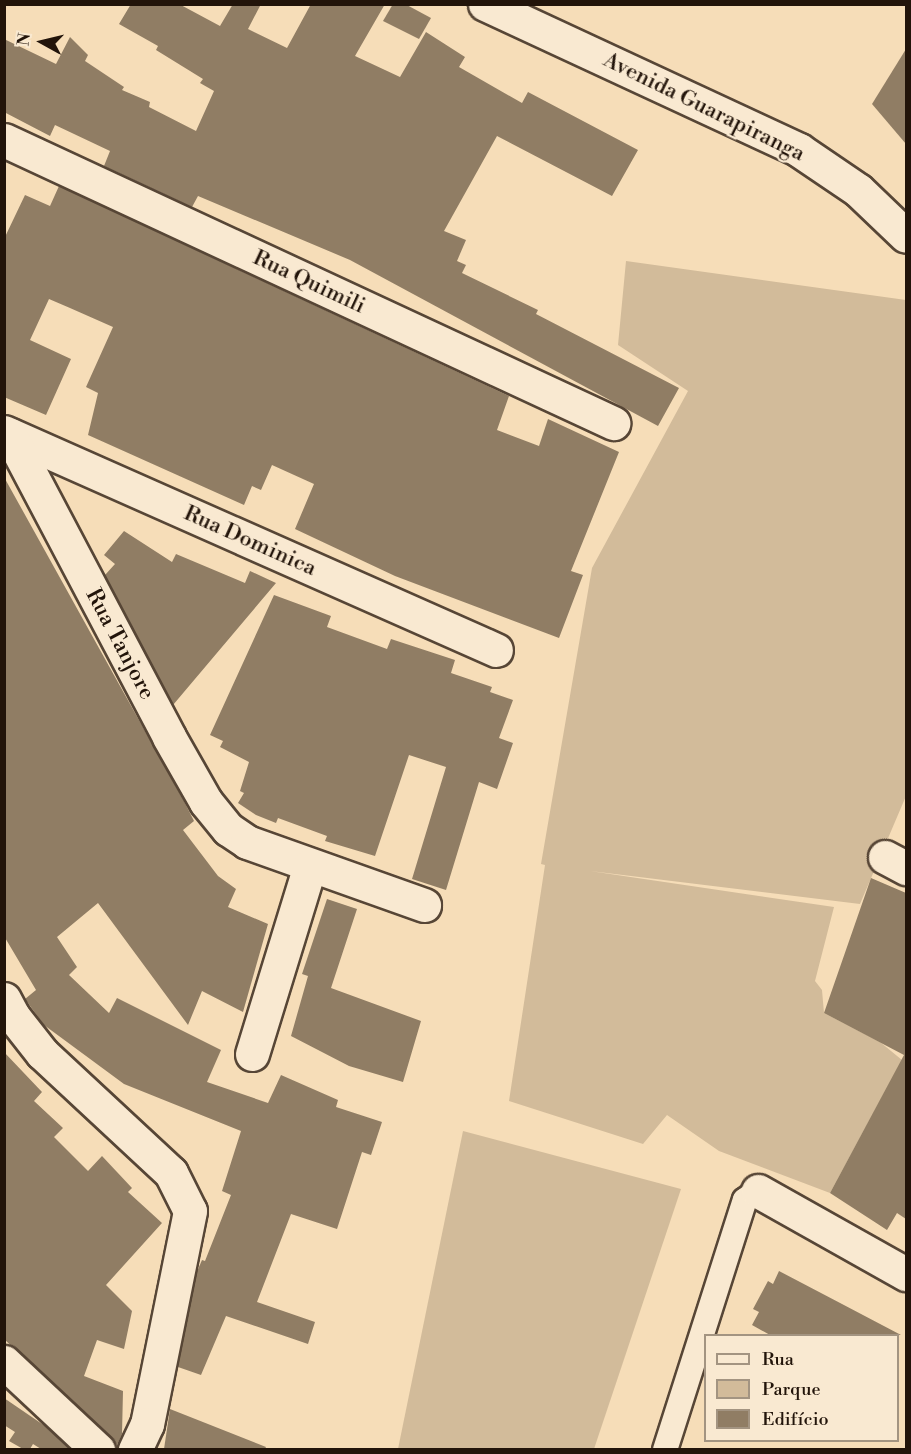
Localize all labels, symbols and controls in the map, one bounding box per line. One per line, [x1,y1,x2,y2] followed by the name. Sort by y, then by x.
[12,12,72,72] north arrow
[13,32,35,47] text: N
[599,47,809,167] street label: Avenida Guarapiranga
[249,245,369,319] street label: Rua Quimili
[180,500,320,582] street label: Rua Dominica
[80,584,160,704] street label: Rua Tanjore
[704,1334,899,1442] legend
[762,1348,794,1371] text: Rua
[762,1378,821,1401] text: Parque
[762,1408,829,1431] text: Edifício

